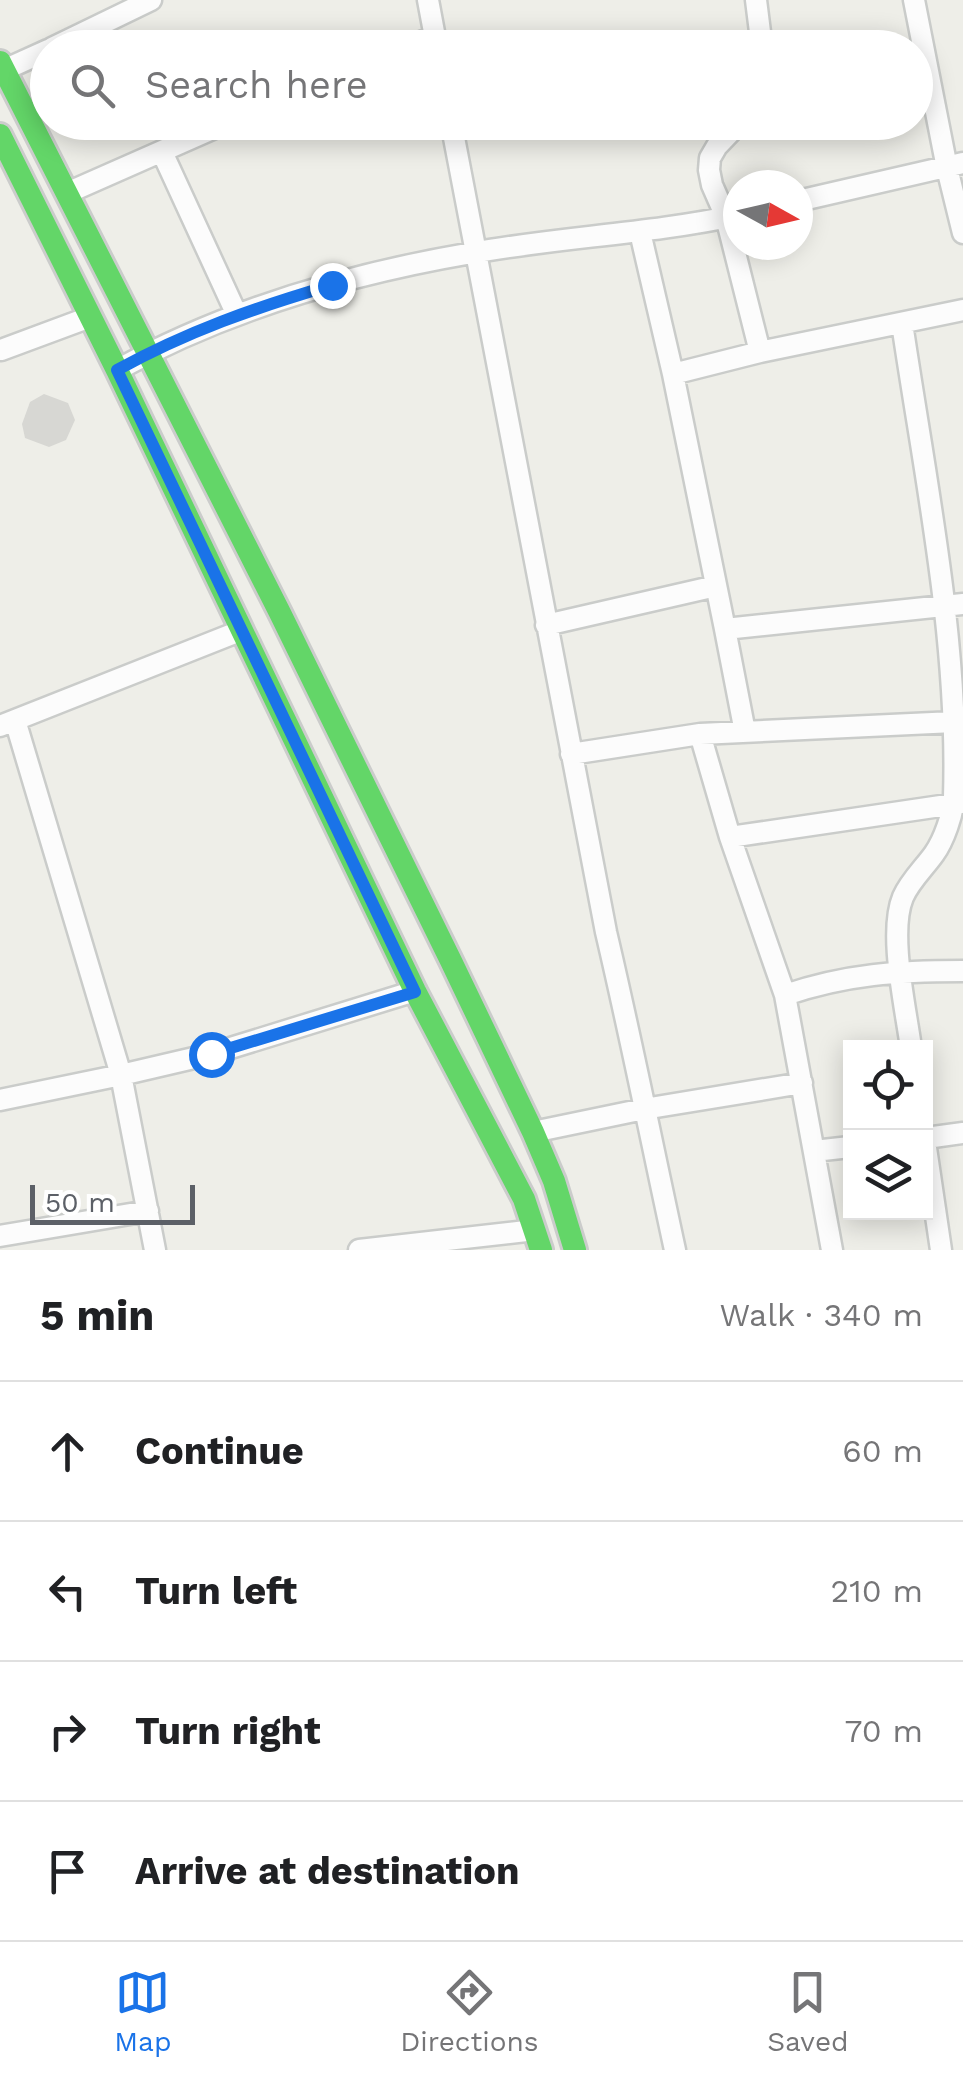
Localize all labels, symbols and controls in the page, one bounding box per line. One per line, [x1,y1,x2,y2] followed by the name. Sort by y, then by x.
[30,30,933,140] search box
[65,58,120,113] icon: search
[145,63,368,107] text: Search here
[723,170,813,260] north arrow
[310,263,356,309] route end
[189,1032,235,1078] route start
[843,1040,933,1220] map controls
[843,1040,933,1130] button: locate
[843,1130,933,1220] button: layers
[30,1180,195,1224] scale bar
[45,1186,115,1219] text: 50 m
[40,1291,154,1340] text: 5 min
[720,1296,923,1334] text: Walk · 340 m
[40,1424,95,1479] icon: ahead
[135,1429,304,1473] text: Continue
[842,1432,923,1470] text: 60 m
[40,1564,95,1619] icon: left
[135,1569,297,1613] text: Turn left
[831,1572,923,1610] text: 210 m
[40,1704,95,1759] icon: right
[135,1709,321,1753] text: Turn right
[844,1712,923,1750] text: 70 m
[40,1844,95,1899] icon: arrive
[135,1849,520,1893] text: Arrive at destination
[114,1965,172,2058] tab: Map
[400,1965,539,2058] tab: Directions
[767,1965,849,2058] tab: Saved

